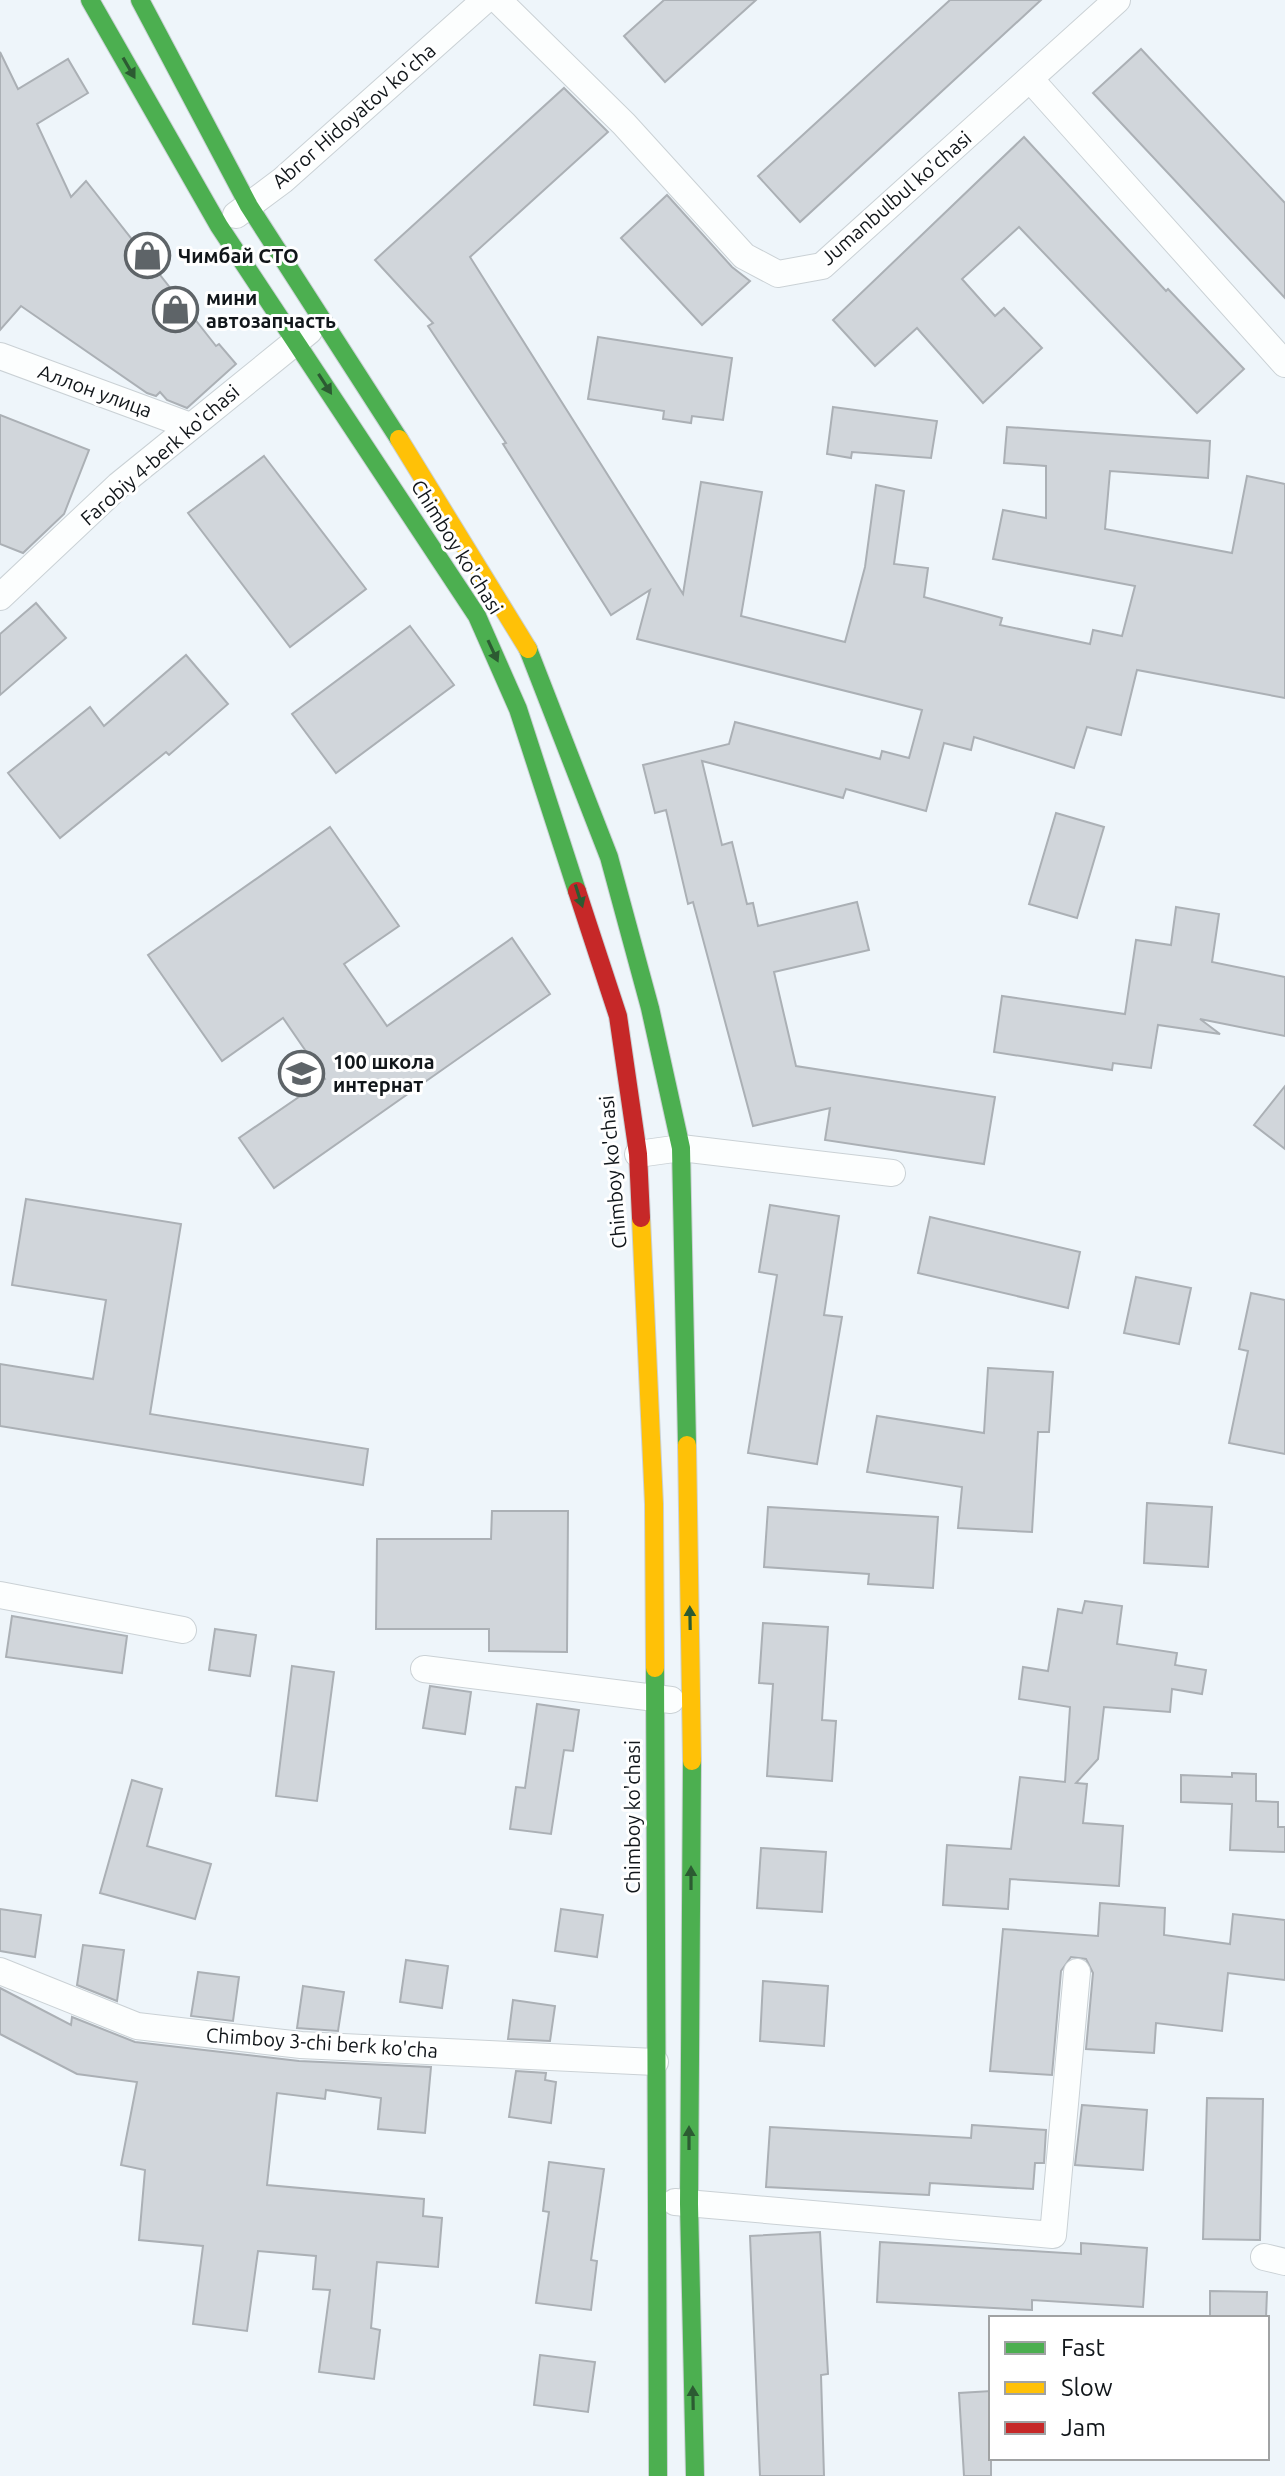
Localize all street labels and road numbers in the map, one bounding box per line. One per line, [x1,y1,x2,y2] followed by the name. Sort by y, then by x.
[267,38,440,193] street label: Abror Hidoyatov ko'cha
[816,126,976,269] street label: Jumanbulbul ko'chasi
[35,359,155,422] street label: Аллон улица
[76,380,244,530] street label: Farobiy 4-berk ko'chasi
[407,475,508,618] street label: Chimboy ko'chasi
[594,1094,631,1250] street label: Chimboy ko'chasi
[621,1740,644,1894] street label: Chimboy ko'chasi
[205,2023,439,2062] street label: Chimboy 3-chi berk ko'cha

